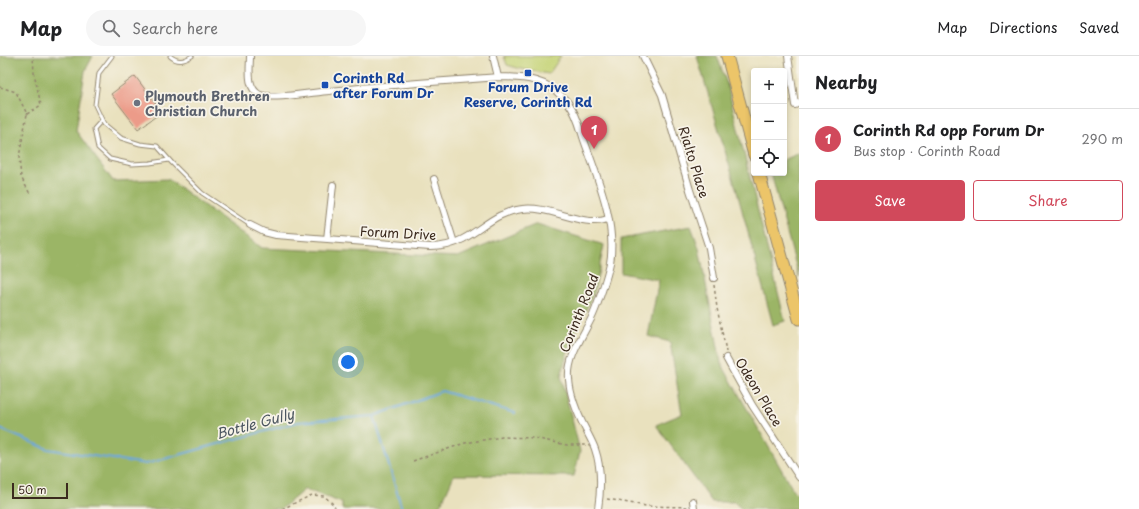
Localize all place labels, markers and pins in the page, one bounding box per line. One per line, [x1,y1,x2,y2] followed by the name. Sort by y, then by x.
[333,68,434,102] place label: Corinth Rd after Forum Dr
[523,68,533,78] marker: Forum Drive Reserve, Corinth Rd
[464,77,593,111] place label: Forum Drive Reserve, Corinth Rd
[320,80,330,90] marker: Corinth Rd after Forum Dr
[145,86,270,120] place label: Plymouth Brethren Christian Church
[132,98,142,108] marker: Plymouth Brethren Christian Church
[581,116,607,149] pin: 1

